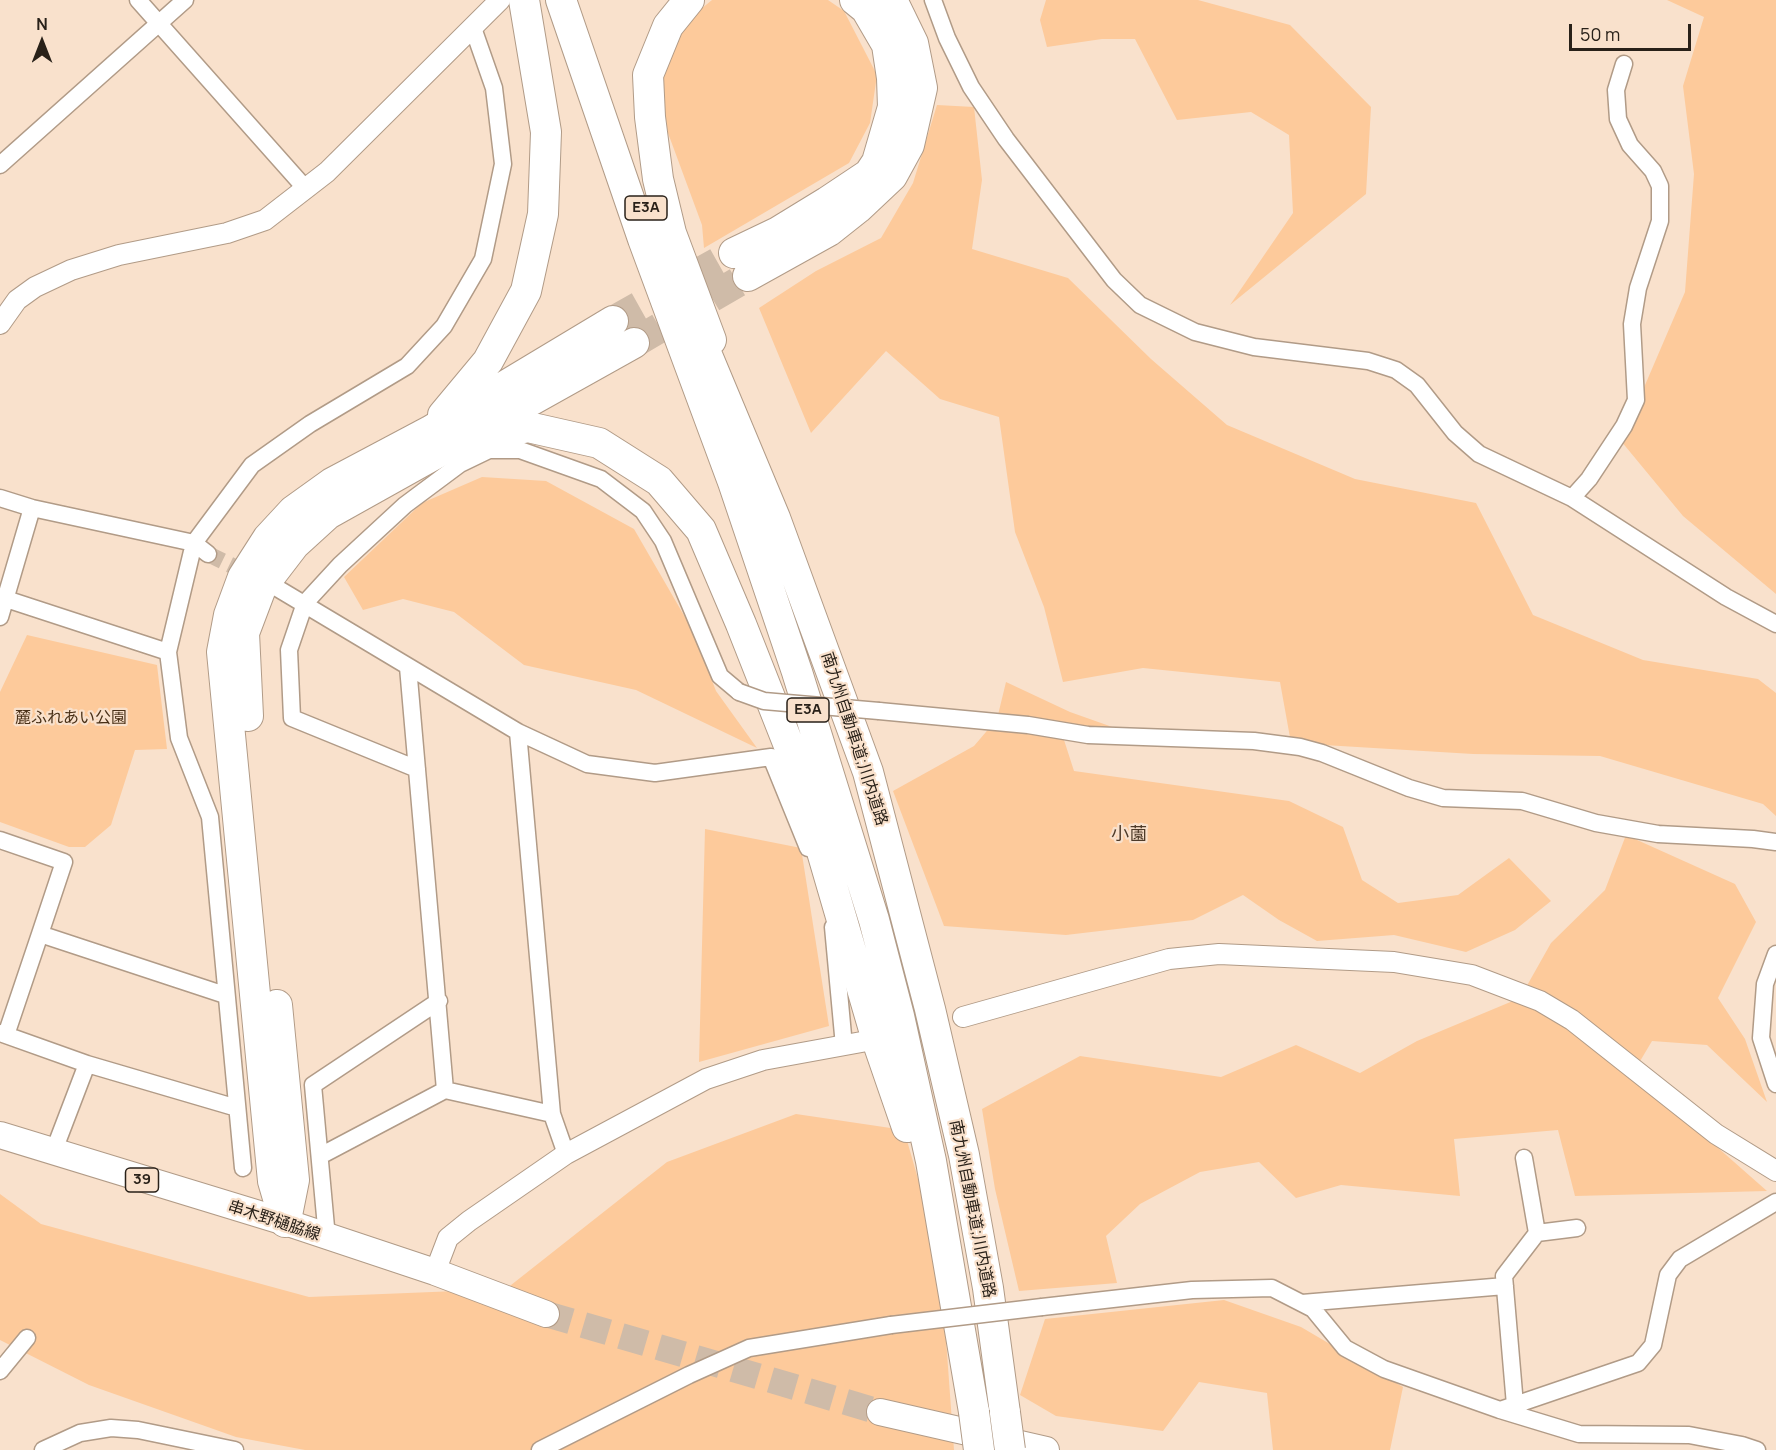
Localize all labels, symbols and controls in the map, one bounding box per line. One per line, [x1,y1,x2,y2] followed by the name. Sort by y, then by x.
[12,12,72,72] north arrow
[1572,12,1694,50] scale bar
[36,13,48,35] text: N
[1580,22,1620,46] text: 50 m
[625,196,667,220] road number: E3A
[817,650,891,828] street label: 南九州自動車道;川内道路
[787,698,829,722] road number: E3A
[15,709,127,729] park label: 麓ふれあい公園
[1111,824,1147,846] district label: 小薗
[945,1118,999,1300] street label: 南九州自動車道;川内道路
[126,1168,158,1192] road number: 39
[225,1197,323,1245] street label: 串木野樋脇線

